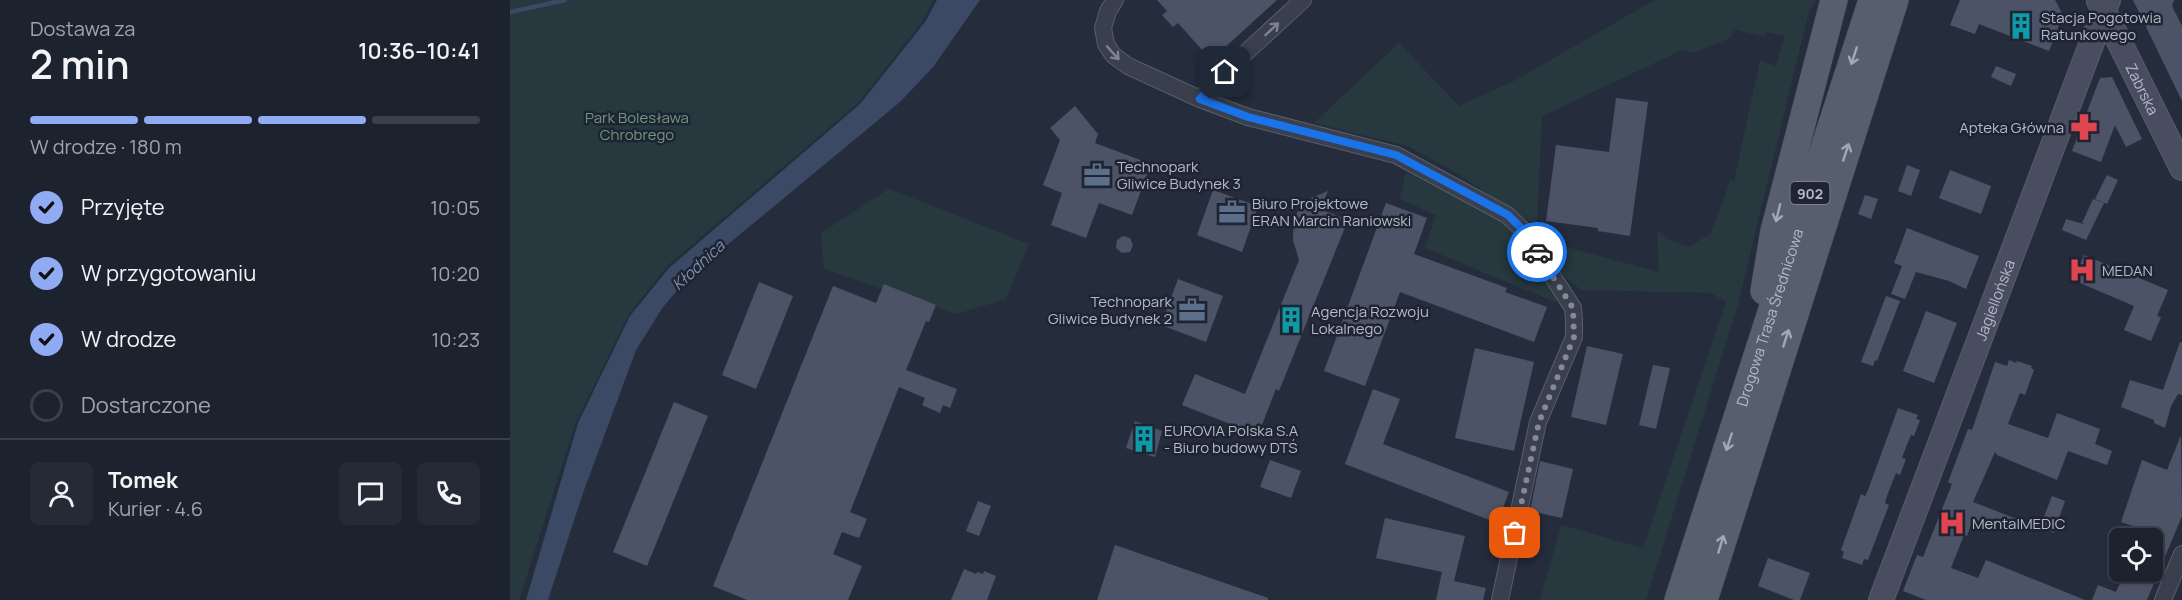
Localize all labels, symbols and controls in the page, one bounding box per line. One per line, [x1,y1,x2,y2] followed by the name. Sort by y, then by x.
[2041,7,2161,45] place label: Stacja Pogotowia Ratunkowego
[2006,11,2036,41] building icon: Stacja Pogotowia Ratunkowego
[30,15,135,42] text: Dostawa za
[1264,22,1279,36] one-way arrow
[358,36,480,66] text: 10:36–10:41
[30,37,129,91] text: 2 min
[1106,45,1120,60] one-way arrow
[1199,46,1250,97] pin
[1848,46,1859,65] one-way arrow
[1208,55,1241,88] icon: home
[2121,59,2164,118] street label: Zabrska
[585,107,689,145] park label: Park Bolesława Chrobrego
[2069,112,2099,142] pharmacy icon: Apteka Główna
[1959,117,2064,138] place label: Apteka Główna
[30,133,182,160] text: W drodze · 180 m
[1842,143,1853,162] one-way arrow
[1117,156,1241,194] place label: Technopark Gliwice Budynek 3
[1082,160,1112,190] office icon: Technopark Gliwice Budynek 3
[1790,182,1830,204] road number: 902
[30,191,63,224] icon: check
[81,192,165,222] text: Przyjęte
[1252,193,1411,231] place label: Biuro Projektowe ERAN Marcin Raniowski
[430,194,480,221] text: 10:05
[1217,197,1247,227] office icon: Biuro Projektowe ERAN Marcin Raniowski
[1772,203,1784,222] one-way arrow
[1507,222,1567,282] courier
[1731,226,1808,409] street label: Drogowa Trasa Średnicowa
[667,234,730,295] water label: Kłodnica
[1521,236,1554,269] icon: car
[2067,255,2097,285] hospital icon: MEDAN
[1970,256,2019,343] street label: Jagiellońska
[30,257,63,290] icon: check
[81,258,256,288] text: W przygotowaniu
[430,260,480,287] text: 10:20
[2102,260,2153,281] place label: MEDAN
[1048,291,1173,329] place label: Technopark Gliwice Budynek 2
[1177,295,1207,325] office icon: Technopark Gliwice Budynek 2
[1311,301,1429,339] place label: Agencja Rozwoju Lokalnego
[1276,305,1306,335] building icon: Agencja Rozwoju Lokalnego
[30,323,63,356] icon: check
[81,324,176,354] text: W drodze
[432,326,480,353] text: 10:23
[1782,329,1793,348] one-way arrow
[81,390,211,420] text: Dostarczone
[1164,420,1299,458] place label: EUROVIA Polska S.A - Biuro budowy DTŚ
[1129,424,1159,454] building icon: EUROVIA Polska S.A - Biuro budowy DTŚ
[1723,432,1734,451] one-way arrow
[30,462,93,525] button: person
[339,462,402,525] button: chat
[417,462,480,525] button: phone
[108,465,178,495] text: Tomek
[108,495,203,522] text: Kurier · 4.6
[1489,507,1540,558] pin
[1937,508,1967,538] hospital icon: MentalMEDIC
[1972,513,2066,534] place label: MentalMEDIC
[1498,516,1531,549] icon: bag
[2109,528,2163,582] map controls
[2109,528,2163,582] button: locate
[1716,535,1727,554] one-way arrow

